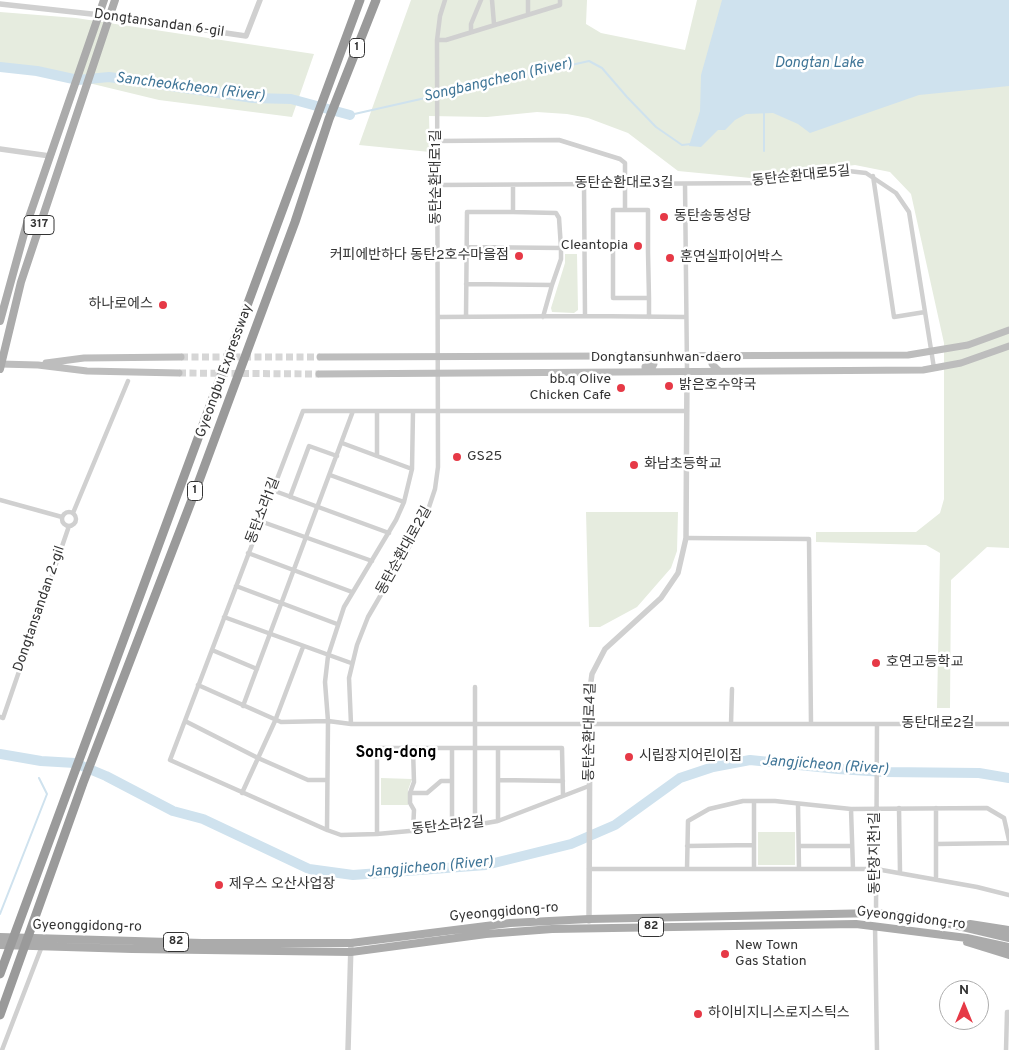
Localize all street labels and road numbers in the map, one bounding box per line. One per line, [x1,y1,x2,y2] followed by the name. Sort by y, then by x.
[93,7,225,41] street label: Dongtansandan 6-gil
[350,38,364,58] road number: 1
[429,129,445,225] street label: 동탄순환대로1길
[751,163,851,191] street label: 동탄순환대로5길
[575,176,673,192] street label: 동탄순환대로3길
[24,216,54,234] road number: 317
[193,302,257,440] street label: Gyeongbu Expressway
[591,350,741,366] street label: Dongtansunhwan-daero
[244,475,284,547] street label: 동탄소라1길
[188,482,202,501] road number: 1
[374,504,436,598] street label: 동탄순환대로2길
[11,544,69,674] street label: Dongtansandan 2-gil
[582,682,600,782] street label: 동탄순환대로4길
[902,716,974,732] street label: 동탄대로2길
[868,812,884,894] street label: 동탄장지천1길
[411,815,485,839] street label: 동탄소라2길
[449,900,559,926] street label: Gyeonggidong-ro
[856,904,966,934] street label: Gyeonggidong-ro
[32,918,142,936] street label: Gyeonggidong-ro
[638,918,664,936] road number: 82
[164,932,188,952] road number: 82

